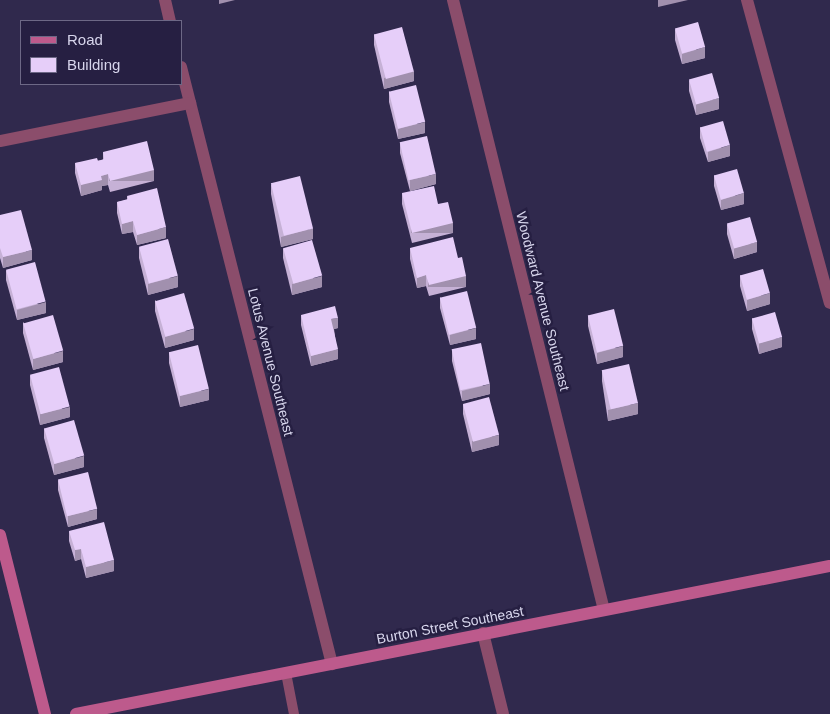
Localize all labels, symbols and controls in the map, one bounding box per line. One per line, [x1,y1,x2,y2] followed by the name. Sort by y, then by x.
[20,20,182,85] legend
[67,31,103,48] text: Road
[67,56,120,73] text: Building
[513,209,573,393] street label: Woodward Avenue Southeast
[244,286,298,438] street label: Lotus Avenue Southeast
[375,602,525,648] street label: Burton Street Southeast

